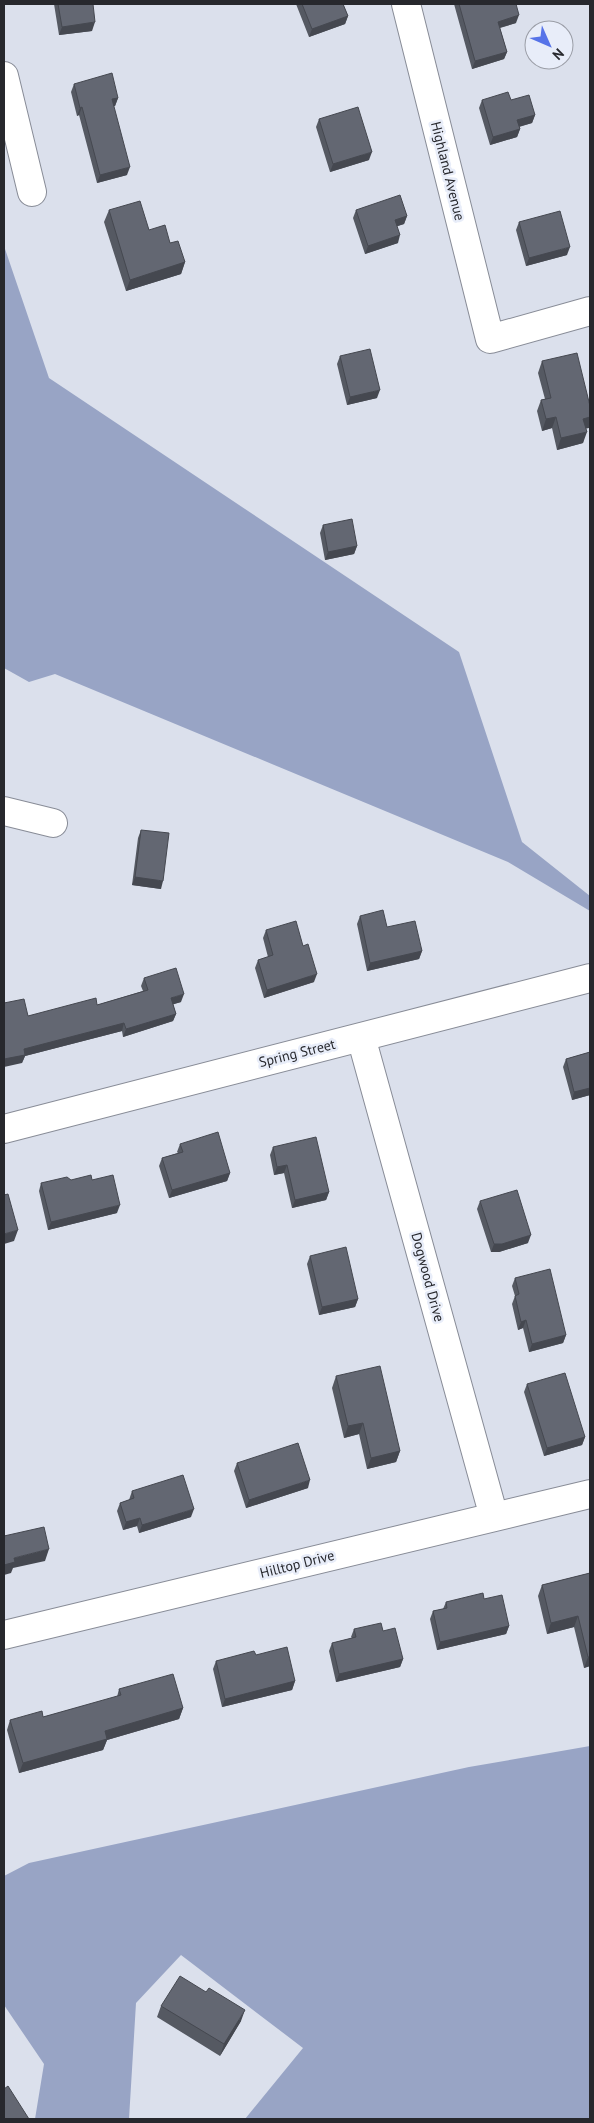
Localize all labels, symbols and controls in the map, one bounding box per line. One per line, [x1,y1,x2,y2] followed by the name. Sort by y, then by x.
[524,20,574,70] north arrow
[549,45,568,64] text: N
[427,120,469,222] street label: Highland Avenue
[257,1035,337,1071] street label: Spring Street
[407,1230,449,1324] street label: Dogwood Drive
[258,1546,336,1582] street label: Hilltop Drive

